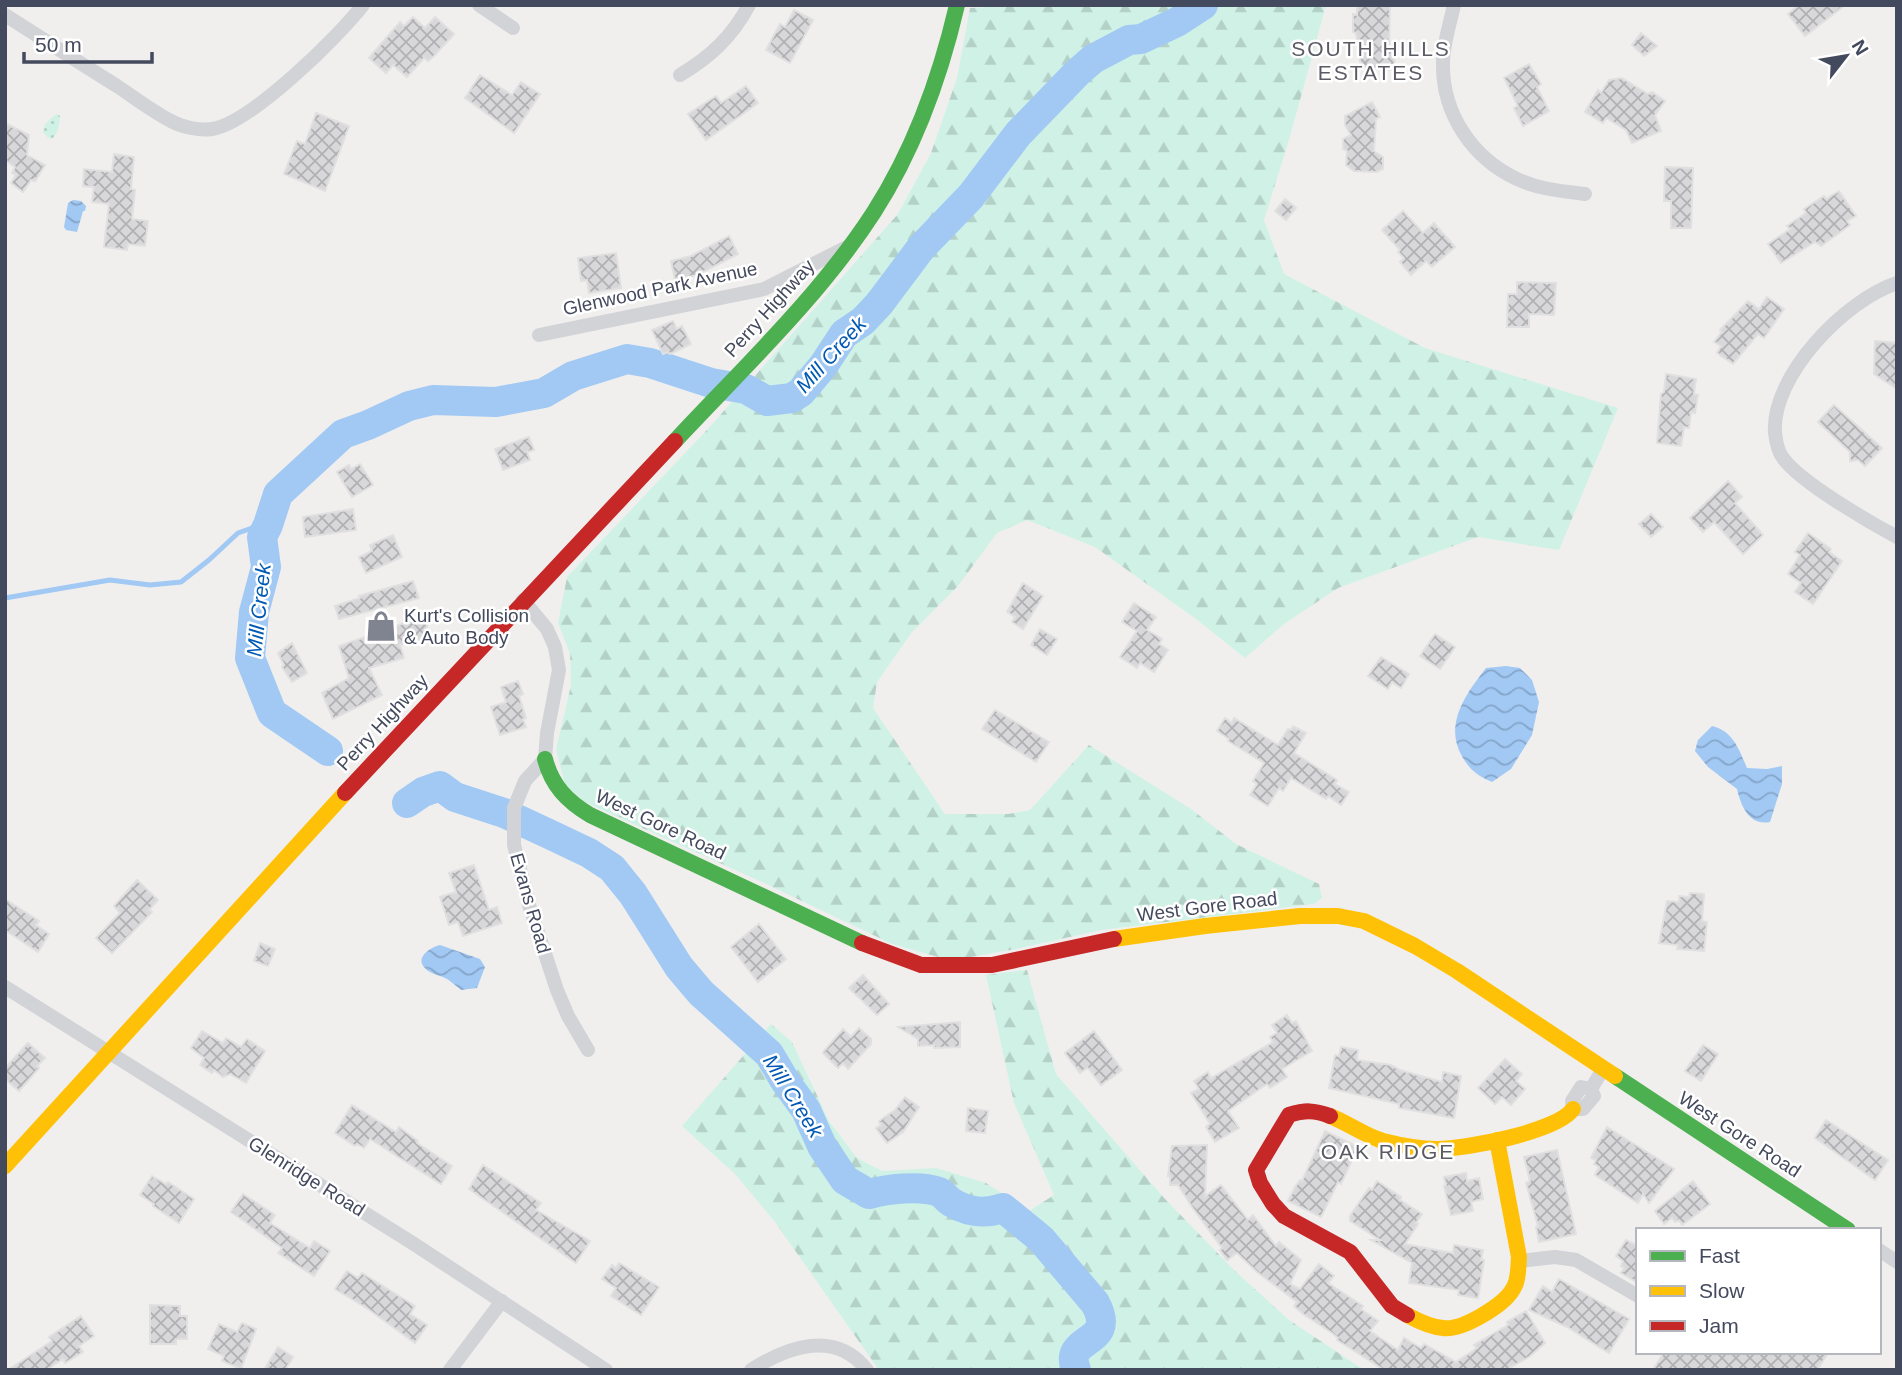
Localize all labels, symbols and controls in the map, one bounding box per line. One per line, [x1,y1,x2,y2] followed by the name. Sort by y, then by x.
[24,21,152,65] scale bar
[1811,21,1881,91] north arrow
[35,33,82,56] text: 50 m
[1848,36,1873,59] text: N
[1291,37,1451,84] district label: SOUTH HILLS ESTATES
[720,255,819,361] street label: Perry Highway
[561,258,759,319] street label: Glenwood Park Avenue
[791,311,871,397] water label: Mill Creek
[242,561,275,658] water label: Mill Creek
[404,605,529,648] place label: Kurt's Collision & Auto Body
[364,609,398,643] shop icon: Kurt's Collision & Auto Body
[333,670,433,775] street label: Perry Highway
[592,785,729,864] street label: West Gore Road
[506,850,555,956] street label: Evans Road
[1136,887,1278,926] street label: West Gore Road
[759,1050,829,1143] water label: Mill Creek
[1675,1087,1805,1182] street label: West Gore Road
[245,1132,369,1221] street label: Glenridge Road
[1321,1140,1455,1163] district label: OAK RIDGE
[1636,1228,1881,1354] legend
[1699,1244,1740,1267] text: Fast
[1699,1279,1745,1302] text: Slow
[1699,1314,1739,1337] text: Jam

